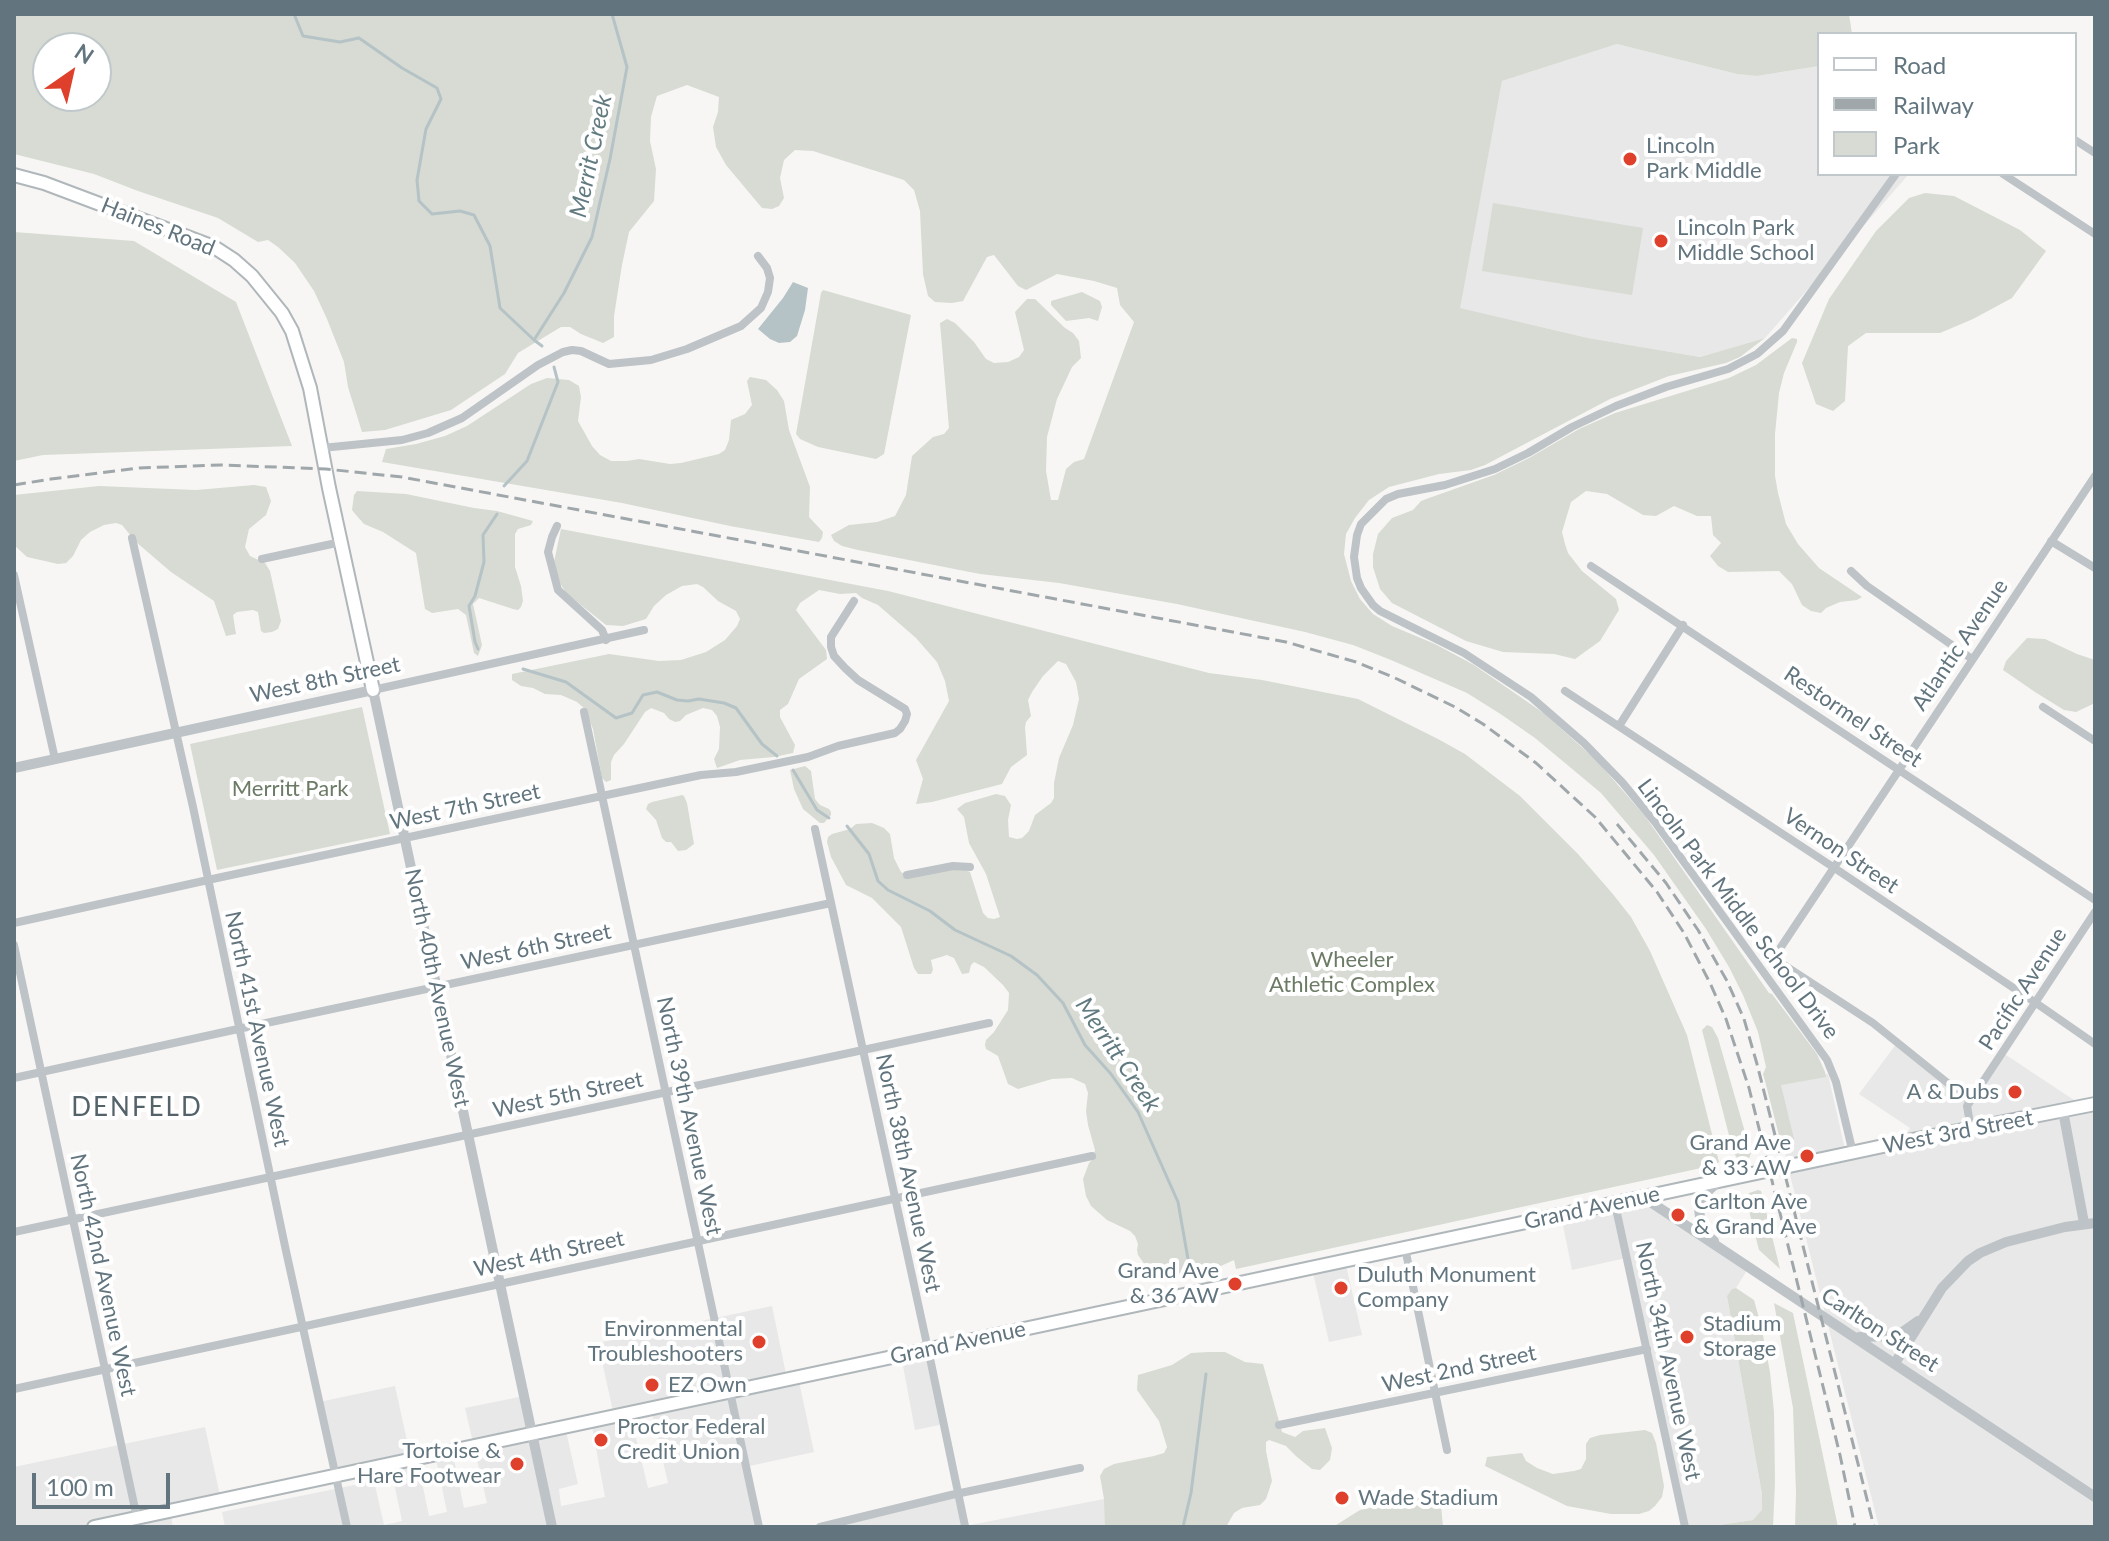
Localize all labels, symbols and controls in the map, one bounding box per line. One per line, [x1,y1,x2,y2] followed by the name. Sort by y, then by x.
[32,32,112,112] north arrow
[1817,32,2077,176] legend
[70,37,99,69] text: N
[1893,50,1946,79] text: Road
[1893,90,1974,119] text: Railway
[564,92,618,220] water label: Merrit Creek
[1893,130,1940,159] text: Park
[1646,133,1762,184] place label: Lincoln Park Middle
[1621,150,1639,168] marker: Lincoln Park Middle
[97,192,219,262] street label: Haines Road
[1677,215,1814,266] place label: Lincoln Park Middle School
[1652,232,1670,250] marker: Lincoln Park Middle School
[1906,574,2014,716] street label: Atlantic Avenue
[248,651,402,709] street label: West 8th Street
[1779,661,1927,773] street label: Restormel Street
[1632,774,1844,1044] street label: Lincoln Park Middle School Drive
[232,776,348,802] park label: Merritt Park
[388,778,542,836] street label: West 7th Street
[1778,803,1904,899] street label: Vernon Street
[399,866,475,1110] street label: North 40th Avenue West
[219,909,295,1149] street label: North 41st Avenue West
[459,918,613,976] street label: West 6th Street
[1973,923,2073,1055] street label: Pacific Avenue
[1269,947,1435,998] park label: Wheeler Athletic Complex
[1069,992,1167,1118] water label: Merritt Creek
[651,994,727,1238] street label: North 39th Avenue West
[870,1051,946,1295] street label: North 38th Avenue West
[491,1066,645,1124] street label: West 5th Street
[1907,1079,1999,1105] place label: A & Dubs
[2006,1083,2024,1101] marker: A & Dubs
[71,1092,203,1124] district label: DENFELD
[1881,1105,2035,1159] street label: West 3rd Street
[1689,1130,1791,1182] place label: Grand Ave & 33 AW
[1798,1147,1816,1165] marker: Grand Ave & 33 AW
[64,1151,142,1399] street label: North 42nd Avenue West
[1522,1181,1662,1235] street label: Grand Avenue
[1694,1189,1817,1240] place label: Carlton Ave & Grand Ave
[1669,1206,1687,1224] marker: Carlton Ave & Grand Ave
[472,1225,626,1283] street label: West 4th Street
[1630,1239,1706,1483] street label: North 34th Avenue West
[1117,1258,1219,1310] place label: Grand Ave & 36 AW
[1357,1262,1536,1314] place label: Duluth Monument Company
[1226,1275,1244,1293] marker: Grand Ave & 36 AW
[1332,1279,1350,1297] marker: Duluth Monument Company
[1816,1282,1944,1378] street label: Carlton Street
[1703,1311,1781,1362] place label: Stadium Storage
[588,1316,743,1368] place label: Environmental Troubleshooters
[888,1316,1028,1370] street label: Grand Avenue
[1678,1328,1696,1346] marker: Stadium Storage
[750,1333,768,1351] marker: Environmental Troubleshooters
[1379,1340,1539,1398] street label: West 2nd Street
[668,1372,747,1398] place label: EZ Own
[643,1376,661,1394] marker: EZ Own
[617,1414,765,1466] place label: Proctor Federal Credit Union
[592,1431,610,1449] marker: Proctor Federal Credit Union
[357,1438,501,1490] place label: Tortoise & Hare Footwear
[508,1455,526,1473] marker: Tortoise & Hare Footwear
[36,1457,174,1507] scale bar
[46,1472,114,1501] text: 100 m
[1358,1485,1498,1511] place label: Wade Stadium
[1333,1489,1351,1507] marker: Wade Stadium

